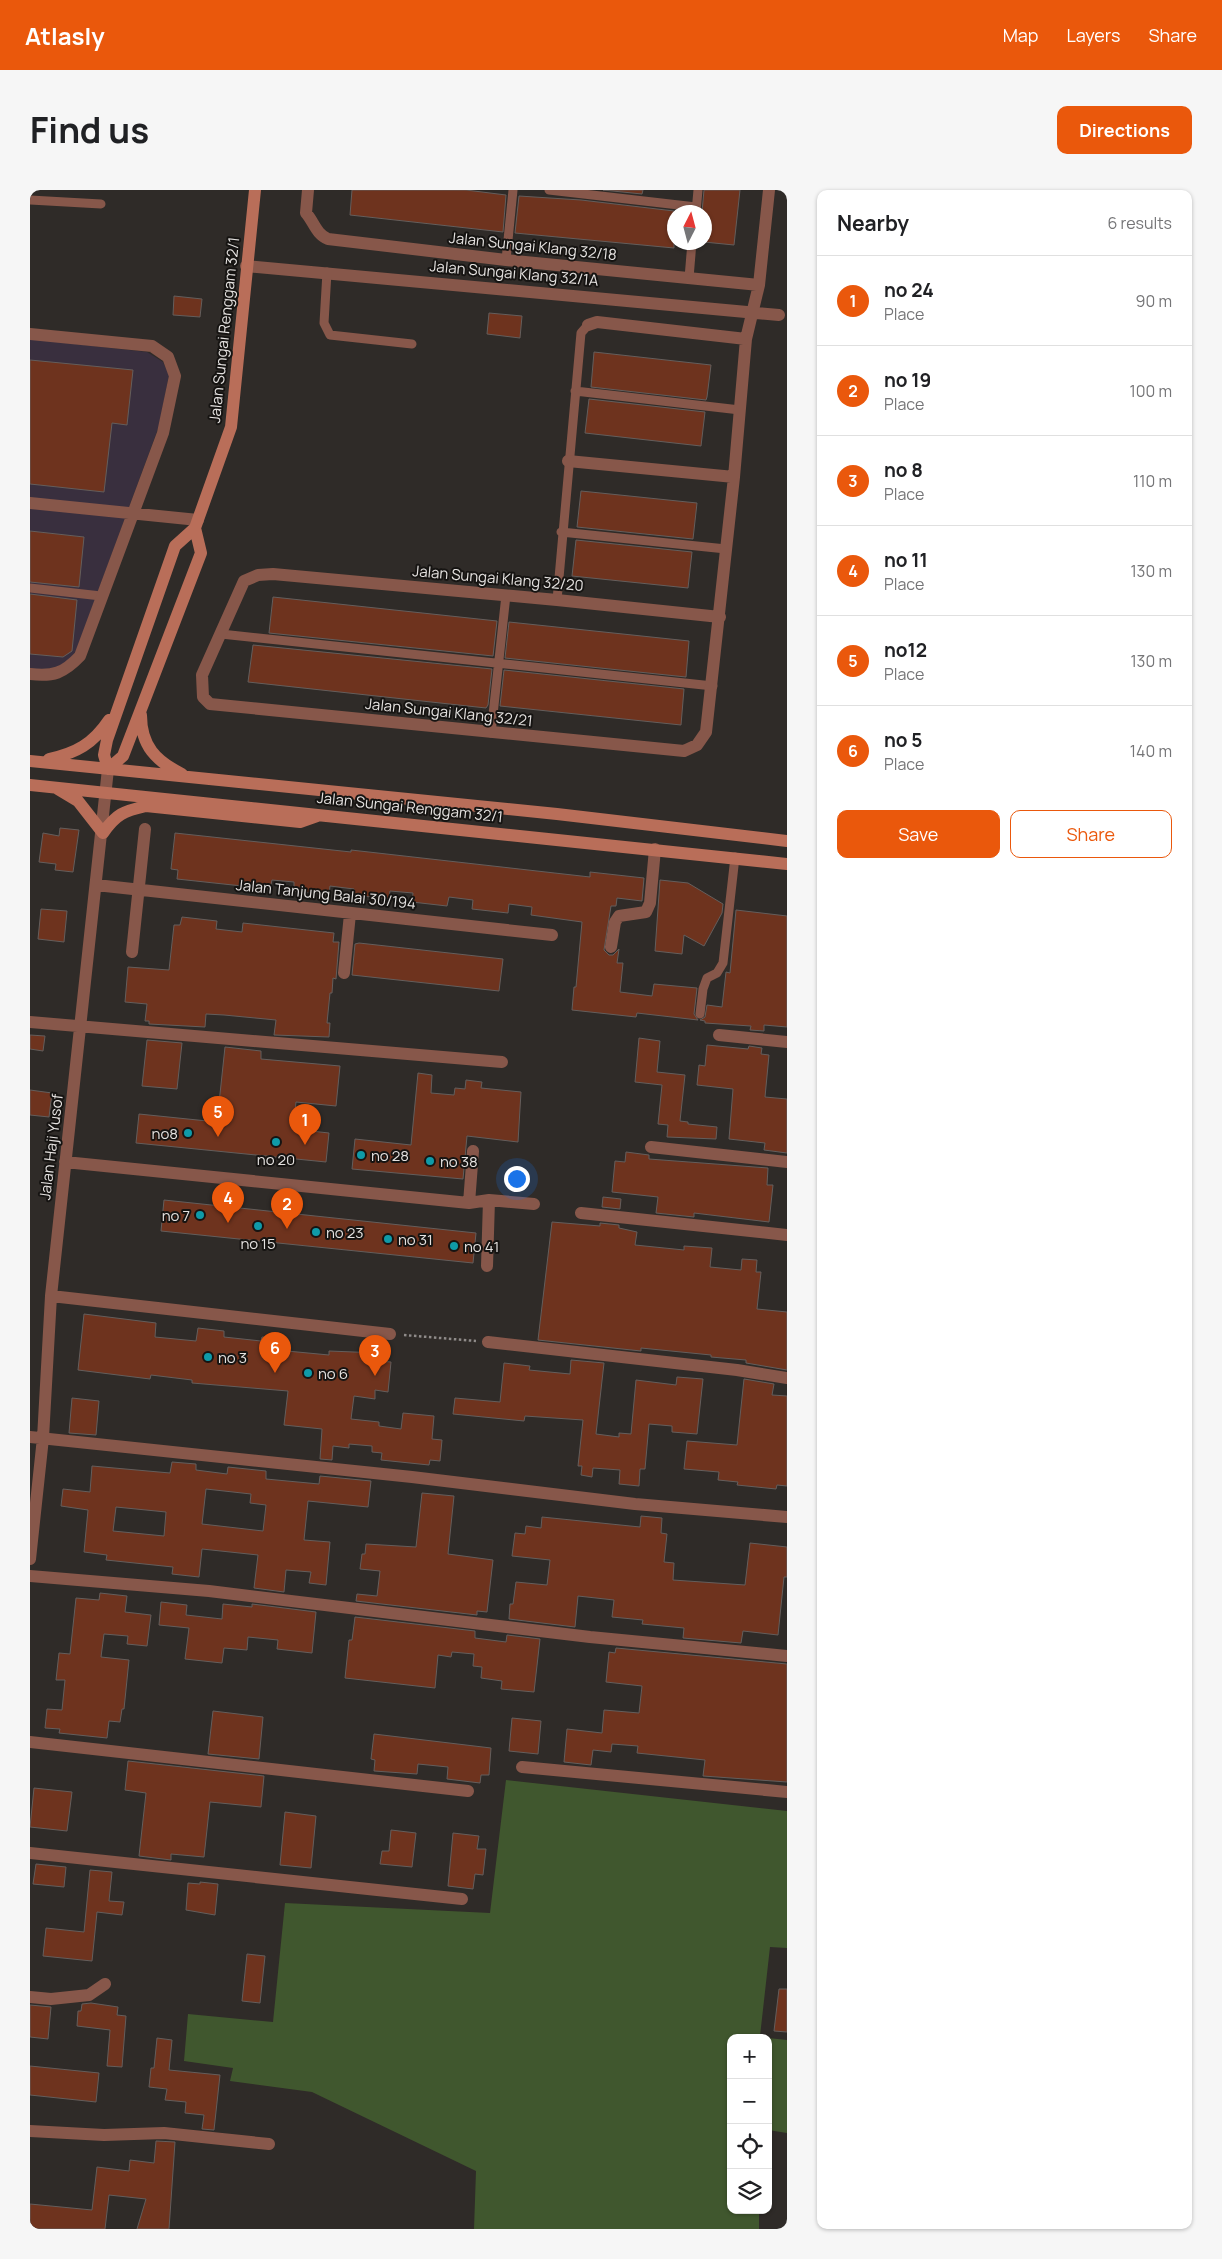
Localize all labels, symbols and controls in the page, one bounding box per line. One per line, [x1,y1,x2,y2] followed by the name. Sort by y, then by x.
[25,19,105,52] text: Atlasly
[1003,23,1038,47] text: Map
[1066,23,1120,47] text: Layers
[1148,23,1197,47] text: Share
[30,106,149,154] text: Find us
[1057,106,1192,154] button: Directions
[667,205,712,250] north arrow
[837,209,909,237] text: Nearby
[1107,212,1172,234] text: 6 results
[448,227,618,265] street label: Jalan Sungai Klang 32/18
[204,236,244,424] street label: Jalan Sungai Renggam 32/1
[429,255,600,291] street label: Jalan Sungai Klang 32/1A
[884,277,934,303] text: no 24
[849,290,857,312] text: 1
[1136,290,1172,312] text: 90 m
[884,303,924,325] text: Place
[884,367,931,393] text: no 19
[848,380,858,402] text: 2
[1129,380,1172,402] text: 100 m
[884,393,924,415] text: Place
[884,457,923,483] text: no 8
[848,470,858,492] text: 3
[1133,470,1172,492] text: 110 m
[884,483,924,505] text: Place
[884,547,928,573] text: no 11
[412,560,584,596] street label: Jalan Sungai Klang 32/20
[848,560,858,582] text: 4
[1130,560,1172,582] text: 130 m
[884,573,924,595] text: Place
[884,637,927,663] text: no12
[848,650,858,672] text: 5
[1130,650,1172,672] text: 130 m
[884,663,924,685] text: Place
[364,693,534,731] street label: Jalan Sungai Klang 32/21
[884,727,922,753] text: no 5
[848,740,858,762] text: 6
[1130,740,1172,762] text: 140 m
[884,753,924,775] text: Place
[316,787,504,827] street label: Jalan Sungai Renggam 32/1
[837,810,1000,858] button: Save
[1010,810,1172,858] button: Share
[235,874,417,914] street label: Jalan Tanjung Balai 30/194
[34,1092,68,1201] street label: Jalan Haji Yusof
[202,1096,234,1137] pin: 5
[289,1104,321,1145] pin: 1
[152,1123,178,1144] place label: no8
[182,1127,194,1139] marker: no8
[270,1136,282,1148] marker: no 20
[371,1145,409,1166] place label: no 28
[257,1149,295,1170] place label: no 20
[355,1149,367,1161] marker: no 28
[440,1151,478,1172] place label: no 38
[424,1155,436,1167] marker: no 38
[504,1166,530,1192] your location
[212,1182,244,1223] pin: 4
[271,1188,303,1229] pin: 2
[162,1205,190,1226] place label: no 7
[194,1209,206,1221] marker: no 7
[252,1220,264,1232] marker: no 15
[326,1222,364,1243] place label: no 23
[310,1226,322,1238] marker: no 23
[398,1229,433,1250] place label: no 31
[240,1233,276,1254] place label: no 15
[382,1233,394,1245] marker: no 31
[464,1236,499,1257] place label: no 41
[448,1240,460,1252] marker: no 41
[259,1332,291,1373] pin: 6
[359,1335,391,1376] pin: 3
[218,1347,247,1368] place label: no 3
[202,1351,214,1363] marker: no 3
[318,1363,348,1384] place label: no 6
[302,1367,314,1379] marker: no 6
[727,2034,772,2214] map controls
[727,2034,772,2079] button: +
[727,2079,772,2124] button: −
[727,2124,772,2169] button: locate
[727,2169,772,2214] button: layers

